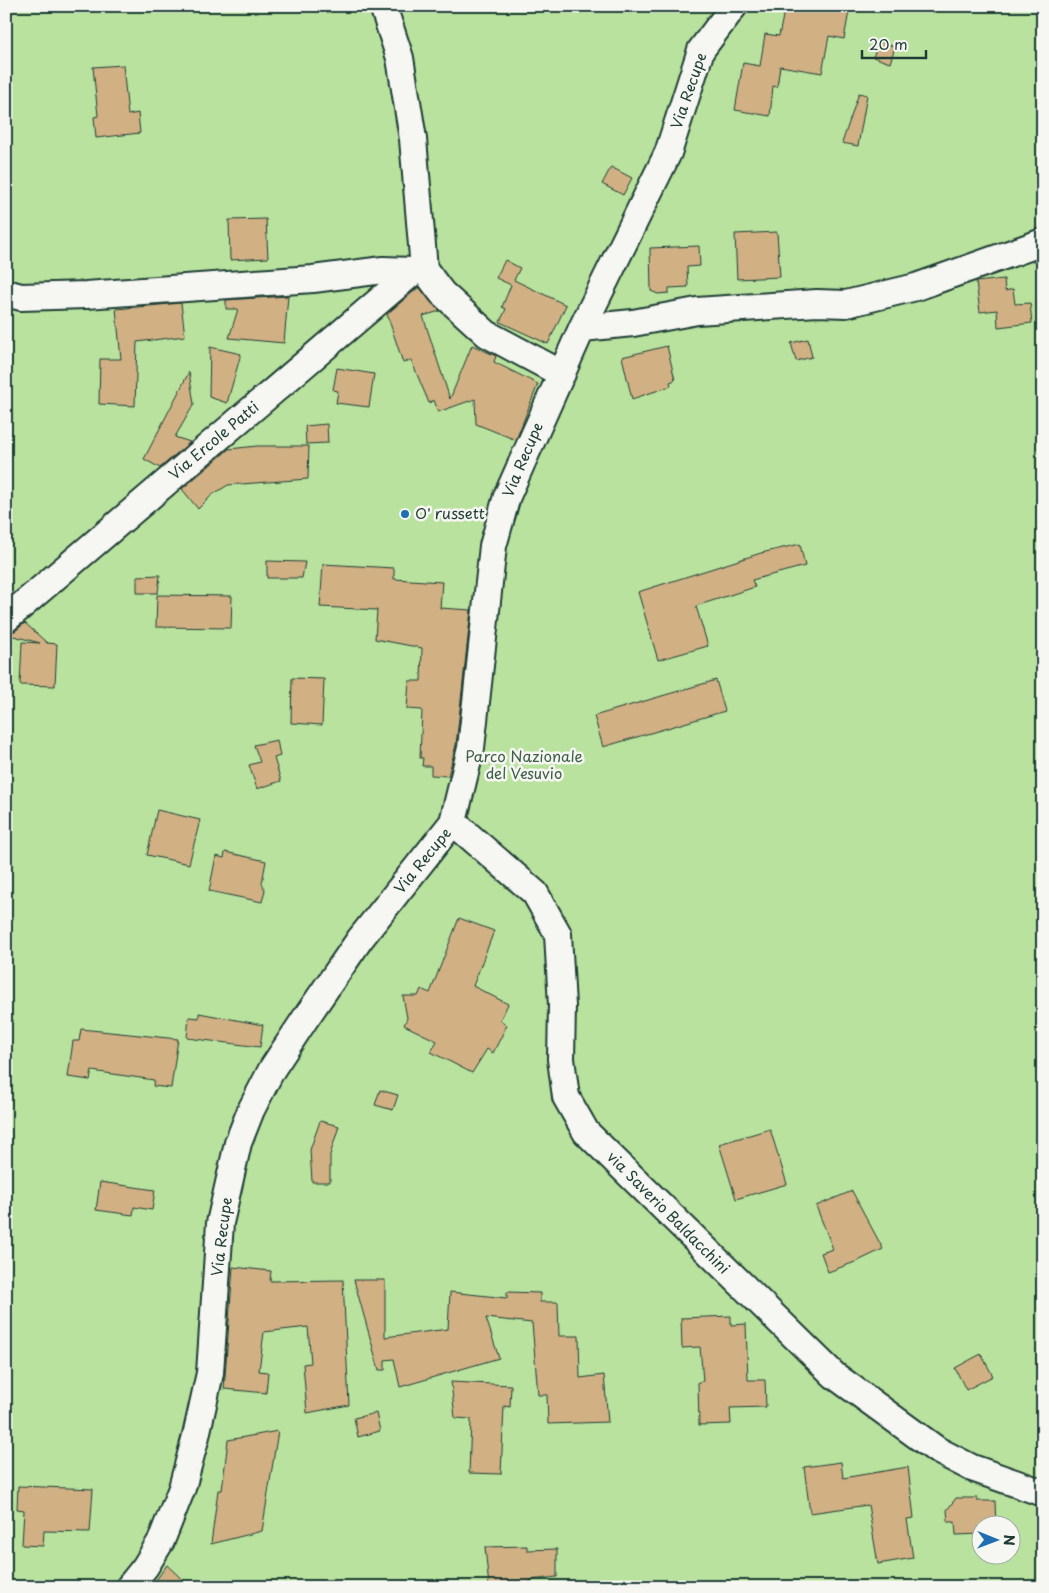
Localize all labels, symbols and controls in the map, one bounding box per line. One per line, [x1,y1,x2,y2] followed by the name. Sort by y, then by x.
[862,28,925,60] scale bar
[869,32,908,55] text: 20 m
[664,49,711,132] street label: Via Recupe
[163,395,263,485] street label: Via Ercole Patti
[495,418,548,501] street label: Via Recupe
[415,501,485,524] place label: O' russett
[399,508,411,520] marker: O' russett
[465,744,583,784] park label: Parco Nazionale del Vesuvio
[388,822,456,898] street label: Via Recupe
[602,1145,736,1279] street label: via Saverio Baldacchini
[204,1196,237,1278] street label: Via Recupe
[972,1516,1022,1566] north arrow
[999,1535,1020,1546] text: N

